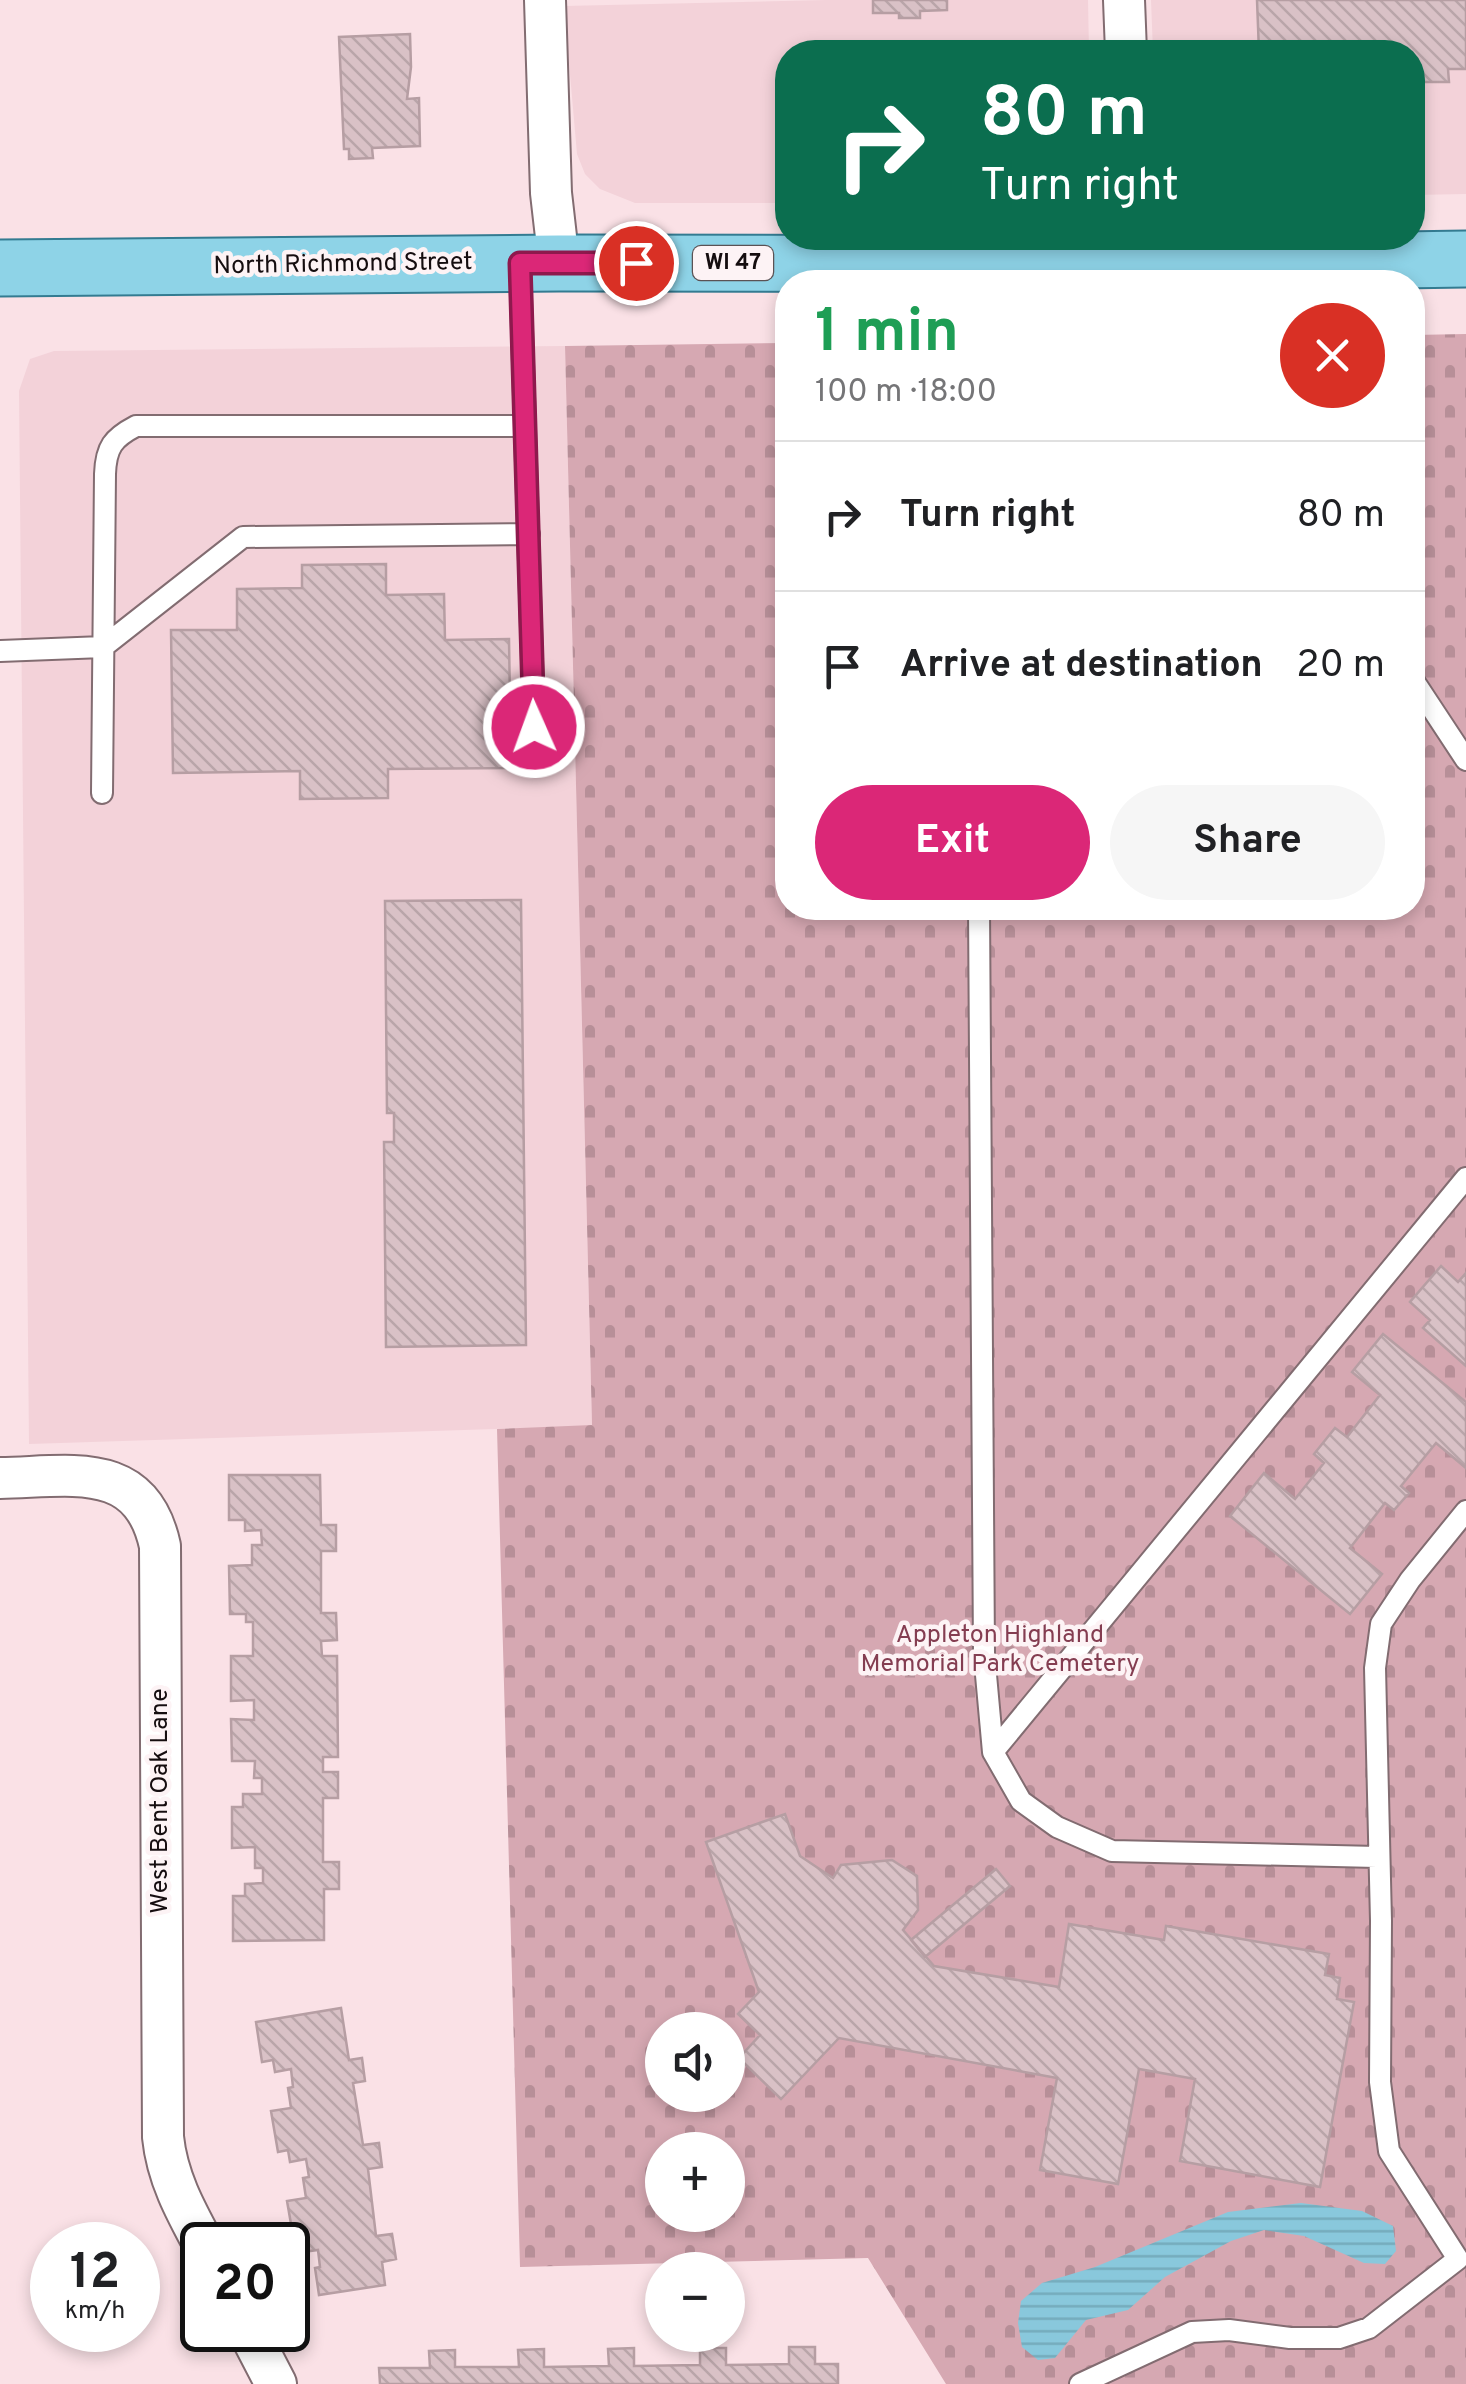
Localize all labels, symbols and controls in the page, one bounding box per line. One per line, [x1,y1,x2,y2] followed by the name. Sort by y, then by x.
[980,72,1148,161] text: 80 m
[815,80,945,210] icon: right
[980,159,1179,216] text: Turn right
[594,221,679,306] pin
[609,236,664,291] icon: arrive
[693,246,773,280] road number: WI 47
[213,247,473,283] street label: North Richmond Street
[815,297,959,373] text: 1 min
[1280,303,1385,408] button: close
[815,373,997,413] text: 100 m · 18:00
[815,489,870,544] icon: right
[900,492,1075,541] text: Turn right
[1297,492,1385,541] text: 80 m
[815,639,870,694] icon: arrive
[900,642,1263,691] text: Arrive at destination
[1296,642,1385,691] text: 20 m
[482,675,586,779] position arrow
[815,785,1090,900] button: Exit
[1110,785,1385,900] button: Share
[860,1620,1140,1681] park label: Appleton Highland Memorial Park Cemetery
[145,1688,177,1914] street label: West Bent Oak Lane
[645,2012,745,2352] map controls
[645,2012,745,2112] button: sound
[645,2132,745,2232] button: +
[180,2222,310,2352] speed limit sign: 20
[70,2243,120,2306] text: 12
[645,2252,745,2352] button: −
[65,2296,125,2328] text: km/h

